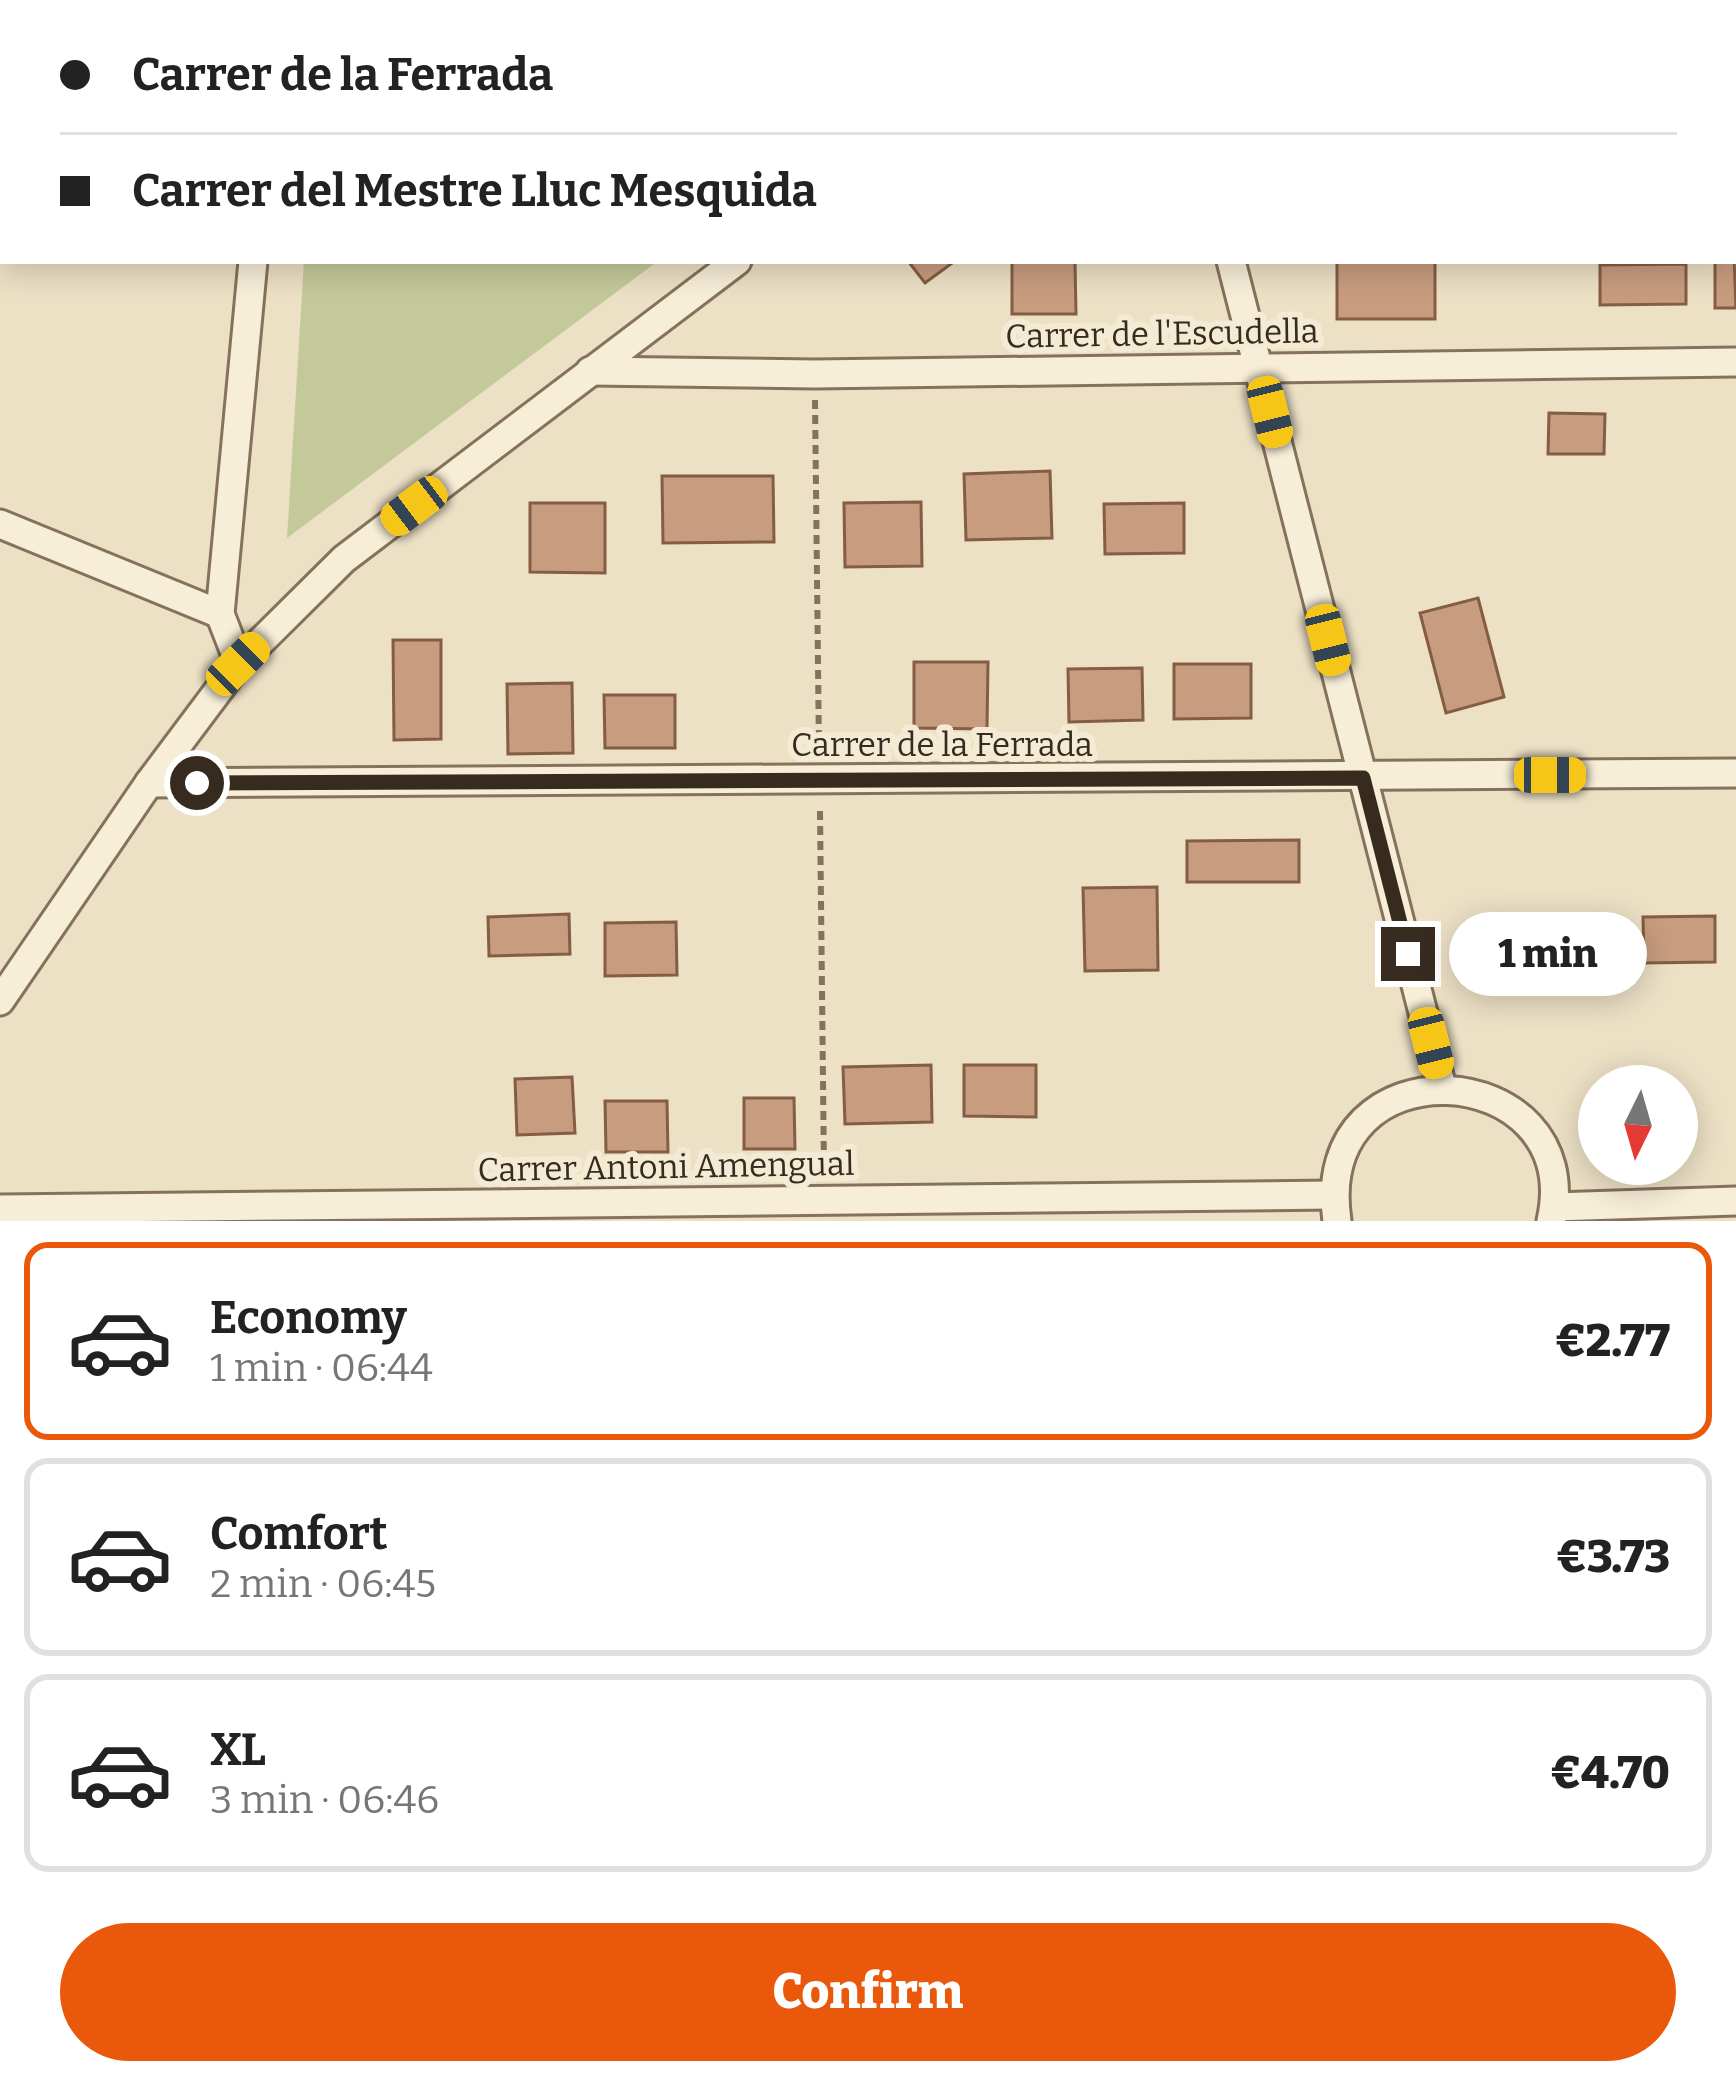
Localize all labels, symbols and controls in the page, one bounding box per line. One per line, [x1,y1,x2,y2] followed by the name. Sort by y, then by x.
[132,48,553,102] text: Carrer de la Ferrada
[132,164,817,218] text: Carrer del Mestre Lluc Mesquida
[1005,311,1319,357] street label: Carrer de l'Escudella
[1244,373,1296,451] car
[374,470,454,542] car
[1302,601,1354,679] car
[200,626,276,702] car
[791,725,1093,765] street label: Carrer de la Ferrada
[170,756,224,810] route start
[1514,757,1586,793] car
[1450,912,1648,996] callout: 1 min
[1381,927,1435,981] route end
[1498,931,1598,977] text: 1 min
[1405,1004,1457,1082] car
[1578,1065,1698,1185] north arrow
[1578,1065,1698,1185] map controls
[477,1144,855,1190] street label: Carrer Antoni Amengual
[66,1287,174,1395] icon: car
[210,1291,407,1345] text: Economy
[1555,1314,1670,1368] text: €2.77
[210,1345,433,1391] text: 1 min · 06:44
[66,1503,174,1611] icon: car
[210,1507,388,1561] text: Comfort
[1556,1530,1670,1584] text: €3.73
[210,1561,436,1607] text: 2 min · 06:45
[66,1719,174,1827] icon: car
[210,1723,266,1777] text: XL
[1551,1746,1670,1800] text: €4.70
[210,1777,439,1823] text: 3 min · 06:46
[60,1923,1676,2061] button: Confirm

